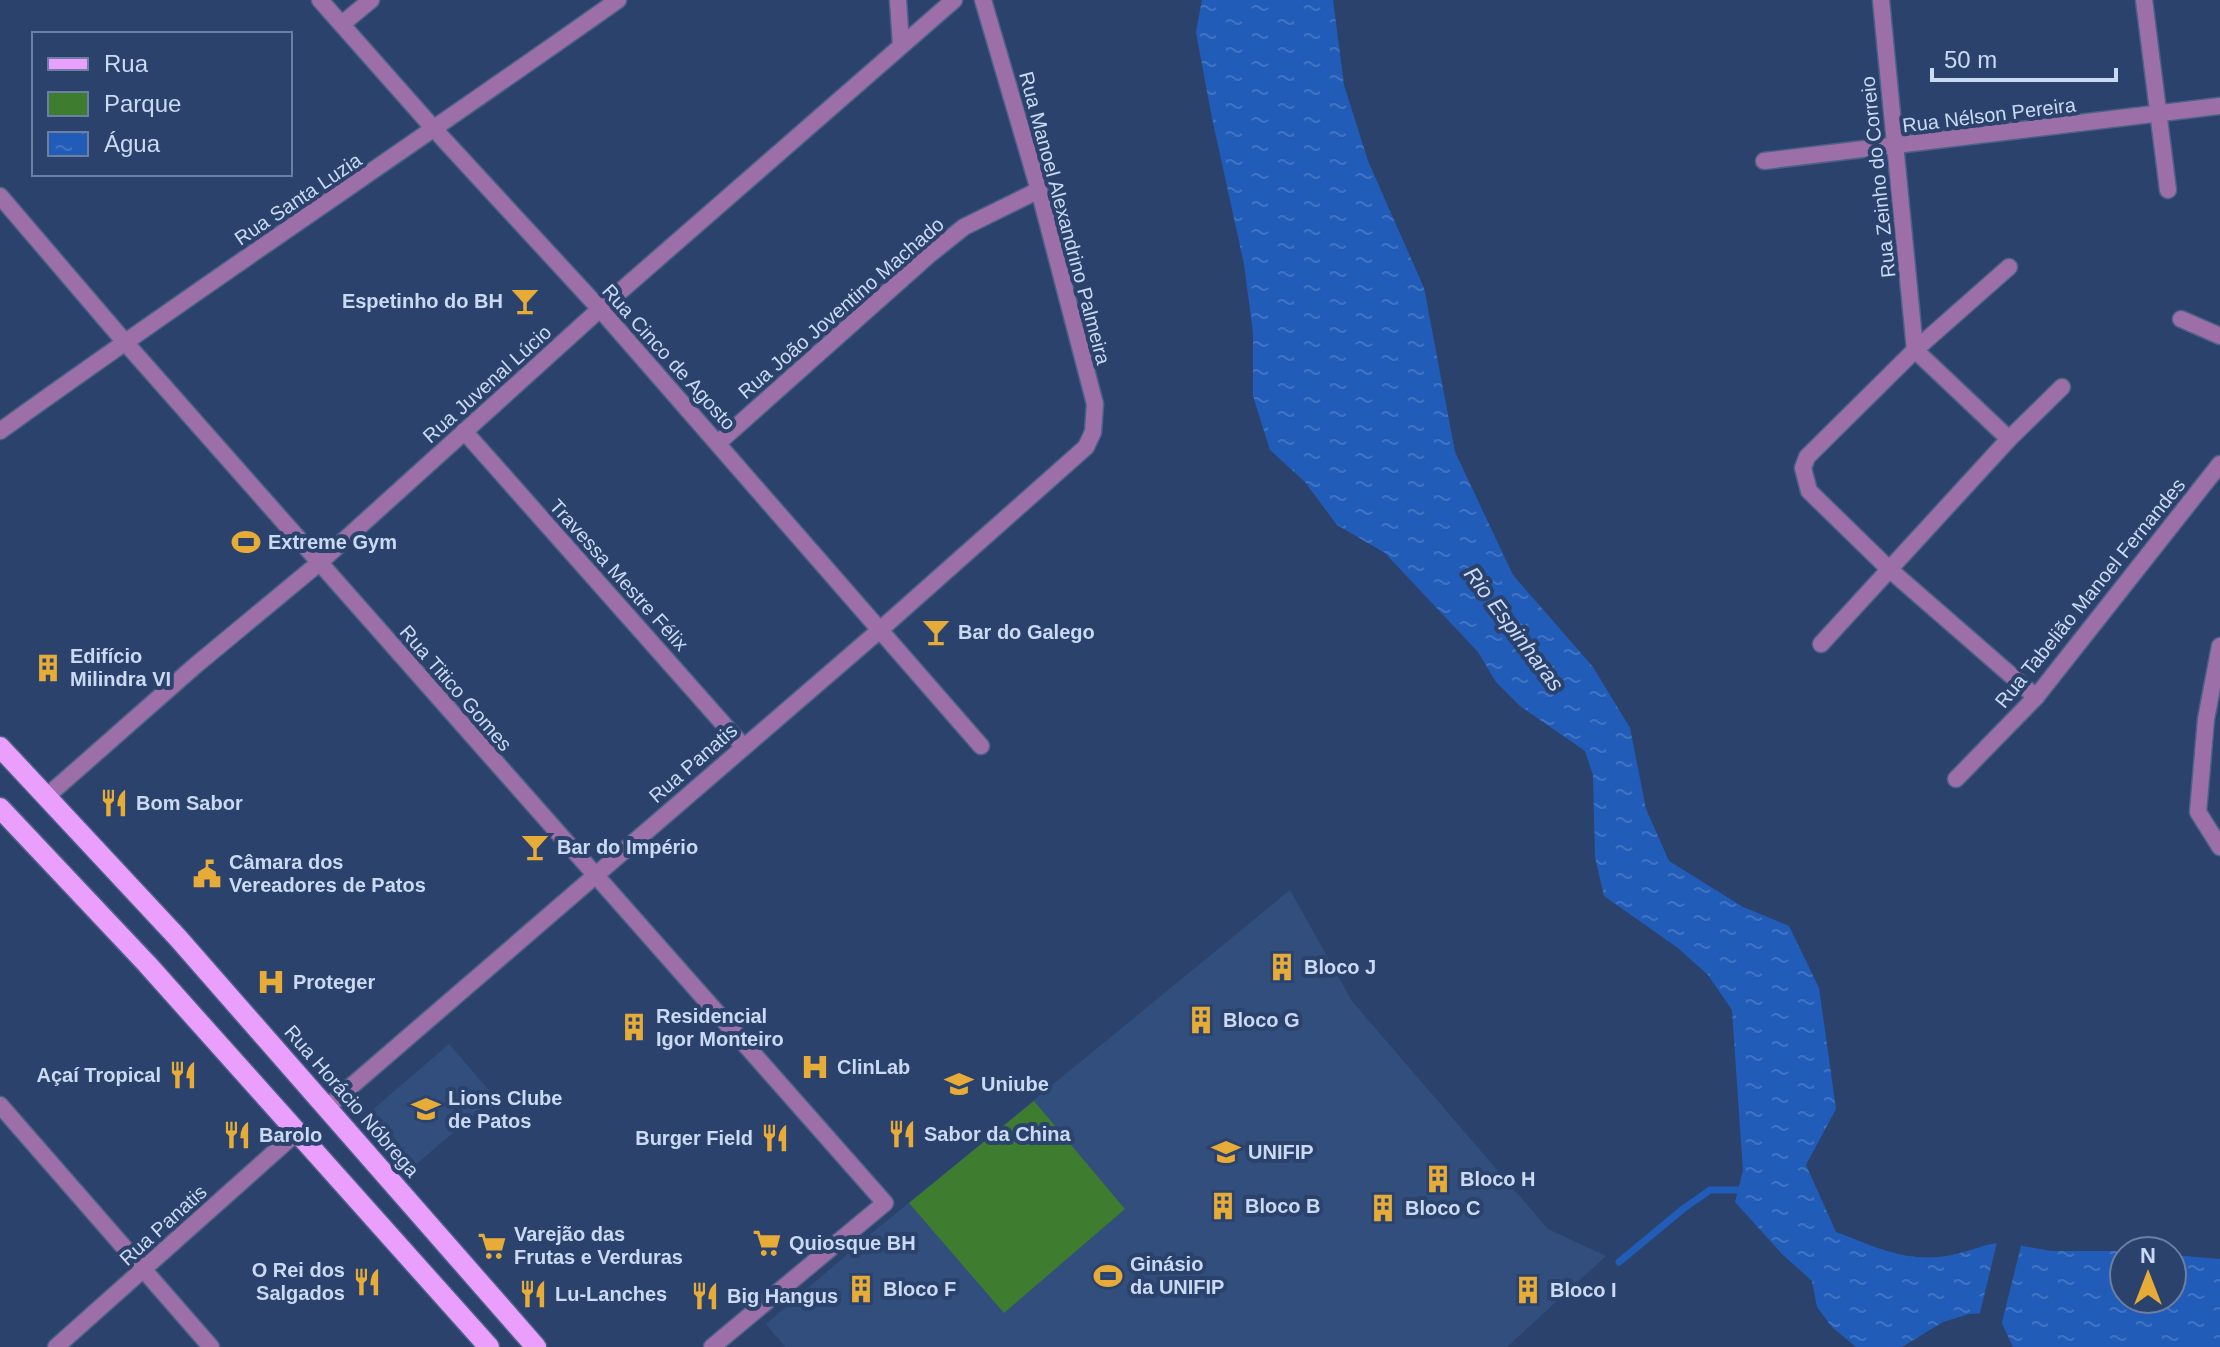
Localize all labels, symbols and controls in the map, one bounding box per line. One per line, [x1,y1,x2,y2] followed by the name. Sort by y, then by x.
[32,32,292,176] legend
[1932,32,2116,82] scale bar
[1944,46,1997,73] text: 50 m
[104,50,149,77] text: Rua
[1015,69,1115,368] street label: Rua Manoel Alexandrino Palmeira
[1856,75,1900,279] street label: Rua Zeinho do Correio
[104,90,181,117] text: Parque
[1901,93,2078,137] street label: Rua Nélson Pereira
[104,130,161,157] text: Água
[231,148,366,249] street label: Rua Santa Luzia
[734,213,948,403] street label: Rua João Joventino Machado
[598,280,740,434] street label: Rua Cinco de Agosto
[510,286,540,316] bar icon: Espetinho do BH
[342,290,503,312] place label: Espetinho do BH
[418,321,556,447] street label: Rua Juvenal Lúcio
[1991,474,2189,712] street label: Rua Tabelião Manoel Fernandes
[545,495,693,655] street label: Travessa Mestre Félix
[231,527,261,557] sports icon: Extreme Gym
[268,531,397,553] place label: Extreme Gym
[1459,562,1569,696] water label: Rio Espinharas
[921,617,951,647] bar icon: Bar do Galego
[396,621,516,755] street label: Rua Titico Gomes
[958,621,1095,643] place label: Bar do Galego
[70,645,171,690] place label: Edifício Milindra VI
[33,653,63,683] building icon: Edifício Milindra VI
[645,719,741,807] street label: Rua Panatis
[99,788,129,818] restaurant icon: Bom Sabor
[136,792,243,814] place label: Bom Sabor
[520,832,550,862] bar icon: Bar do Império
[557,836,698,858] place label: Bar do Império
[229,851,426,896] place label: Câmara dos Vereadores de Patos
[192,859,222,889] public building icon: Câmara dos Vereadores de Patos
[1267,952,1297,982] building icon: Bloco J
[1304,956,1376,978] place label: Bloco J
[256,967,286,997] hospital icon: Proteger
[293,971,375,993] place label: Proteger
[656,1005,784,1050] place label: Residencial Igor Monteiro
[1186,1005,1216,1035] building icon: Bloco G
[1223,1009,1300,1031] place label: Bloco G
[619,1012,649,1042] building icon: Residencial Igor Monteiro
[280,1021,424,1182] street label: Rua Horácio Nóbrega
[800,1052,830,1082] hospital icon: ClinLab
[837,1056,910,1078] place label: ClinLab
[168,1060,198,1090] restaurant icon: Açaí Tropical
[37,1064,161,1086] place label: Açaí Tropical
[944,1069,974,1099] school or university icon: Uniube
[981,1073,1049,1095] place label: Uniube
[448,1087,562,1132] place label: Lions Clube de Patos
[411,1094,441,1124] school or university icon: Lions Clube de Patos
[887,1119,917,1149] restaurant icon: Sabor da China
[222,1120,252,1150] restaurant icon: Barolo
[760,1123,790,1153] restaurant icon: Burger Field
[924,1123,1072,1145] place label: Sabor da China
[259,1124,322,1146] place label: Barolo
[635,1127,753,1149] place label: Burger Field
[1211,1137,1241,1167] school or university icon: UNIFIP
[1248,1141,1314,1163] place label: UNIFIP
[1423,1164,1453,1194] building icon: Bloco H
[1460,1168,1536,1190] place label: Bloco H
[115,1180,211,1270] street label: Rua Panatis
[1208,1191,1238,1221] building icon: Bloco B
[1368,1193,1398,1223] building icon: Bloco C
[1245,1195,1321,1217] place label: Bloco B
[1405,1197,1481,1219] place label: Bloco C
[514,1223,683,1268] place label: Varejão das Frutas e Verduras
[752,1228,782,1258] supermarket icon: Quiosque BH
[477,1231,507,1261] supermarket icon: Varejão das Frutas e Verduras
[789,1232,916,1254] place label: Quiosque BH
[2108,1235,2188,1315] north arrow
[2140,1243,2156,1268] text: N
[1130,1253,1224,1298] place label: Ginásio da UNIFIP
[252,1259,345,1304] place label: O Rei dos Salgados
[1093,1261,1123,1291] sports icon: Ginásio da UNIFIP
[352,1267,382,1297] restaurant icon: O Rei dos Salgados
[846,1274,876,1304] building icon: Bloco F
[1513,1275,1543,1305] building icon: Bloco I
[883,1278,956,1300] place label: Bloco F
[518,1279,548,1309] restaurant icon: Lu-Lanches
[1550,1279,1617,1301] place label: Bloco I
[690,1281,720,1311] restaurant icon: Big Hangus
[555,1283,667,1305] place label: Lu-Lanches
[727,1285,838,1307] place label: Big Hangus

